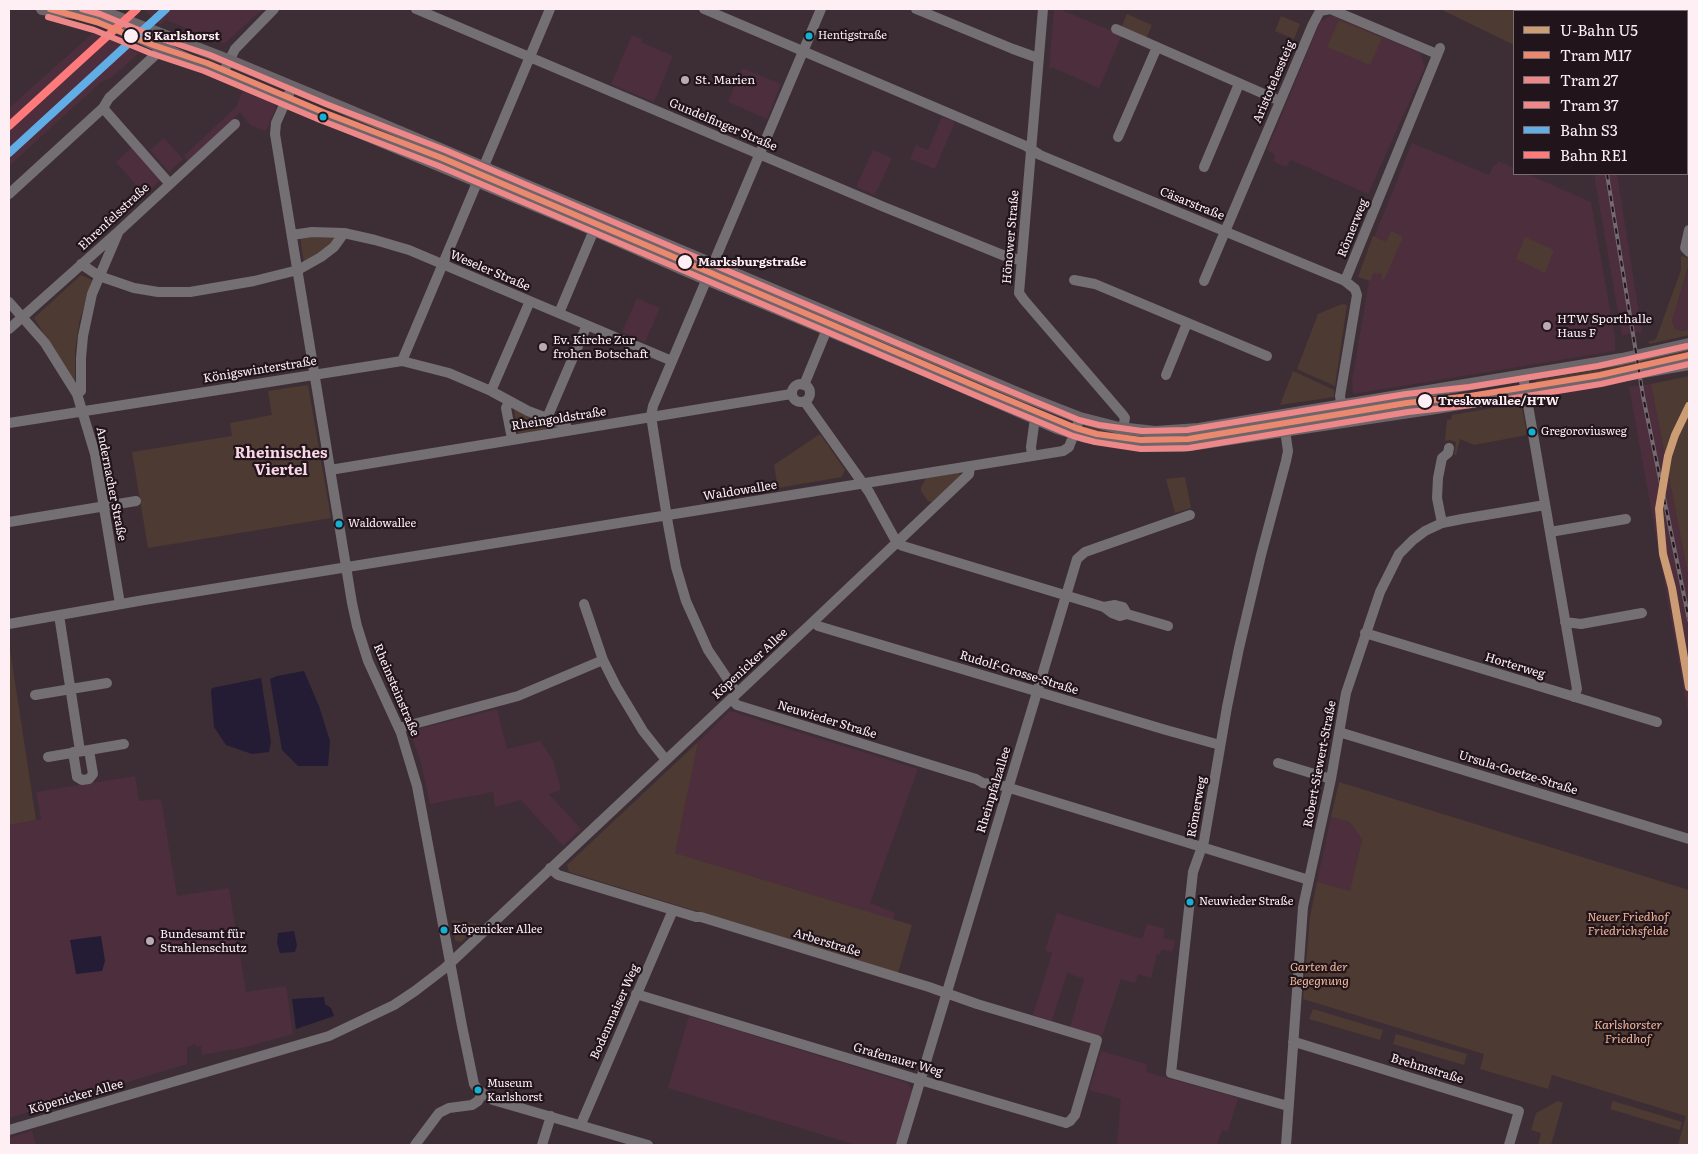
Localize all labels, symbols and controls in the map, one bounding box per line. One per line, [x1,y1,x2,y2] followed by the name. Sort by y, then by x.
[1513,10,1688,175] legend
[1560,18,1638,41] text: U-Bahn U5
[122,27,140,45] marker: S Karlshorst
[144,29,220,43] place label: S Karlshorst
[818,29,887,43] place label: Hentigstraße
[804,31,814,41] marker: Hentigstraße
[1250,38,1298,126] street label: Aristotelessteig
[1560,43,1632,66] text: Tram M17
[1560,68,1618,91] text: Tram 27
[695,73,755,87] place label: St. Marien
[679,74,691,86] marker: St. Marien
[1560,93,1619,116] text: Tram 37
[667,96,779,154] street label: Gundelfinger Straße
[318,112,328,122] unlabelled marker
[1560,118,1618,141] text: Bahn S3
[1560,143,1627,166] text: Bahn RE1
[76,181,152,253] street label: Ehrenfelsstraße
[1158,185,1226,223] street label: Cäsarstraße
[1000,189,1022,285] street label: Hönower Straße
[1335,197,1371,259] street label: Römerweg
[448,248,532,294] street label: Weseler Straße
[676,253,694,271] marker: Marksburgstraße
[698,255,806,269] place label: Marksburgstraße
[1557,312,1652,340] place label: HTW Sporthalle Haus F
[1541,320,1553,332] marker: HTW Sporthalle Haus F
[553,333,648,361] place label: Ev. Kirche Zur frohen Botschaft
[537,341,549,353] marker: Ev. Kirche Zur frohen Botschaft
[202,354,318,386] street label: Königswinterstraße
[1416,392,1434,410] marker: Treskowallee/HTW
[1438,394,1559,408] place label: Treskowallee/HTW
[511,404,607,434] street label: Rheingoldstraße
[1541,425,1627,439] place label: Gregoroviusweg
[93,426,129,542] street label: Andernacher Straße
[1527,427,1537,437] marker: Gregoroviusweg
[235,445,327,480] district label: Rheinisches Viertel
[702,478,778,504] street label: Waldowallee
[348,517,416,531] place label: Waldowallee
[334,519,344,529] marker: Waldowallee
[709,625,791,703] street label: Köpenicker Allee
[370,642,422,738] street label: Rheinsteinstraße
[958,648,1080,698] street label: Rudolf-Grosse-Straße
[1483,650,1547,682] street label: Horterweg
[776,698,878,742] street label: Neuwieder Straße
[1301,699,1339,829] street label: Robert-Siewert-Straße
[974,745,1014,835] street label: Rheinpfalzallee
[1457,748,1579,798] street label: Ursula-Goetze-Straße
[1185,775,1209,839] street label: Römerweg
[1199,895,1293,909] place label: Neuwieder Straße
[1185,897,1195,907] marker: Neuwieder Straße
[1587,910,1669,938] park label: Neuer Friedhof Friedrichsfelde
[453,923,543,937] place label: Köpenicker Allee
[439,925,449,935] marker: Köpenicker Allee
[792,926,862,960] street label: Arberstraße
[160,927,246,955] place label: Bundesamt für Strahlenschutz
[144,935,156,947] marker: Bundesamt für Strahlenschutz
[1289,960,1349,988] park label: Garten der Begegnung
[588,962,642,1062] street label: Bodenmaiser Weg
[1594,1018,1662,1046] park label: Karlshorster Friedhof
[851,1040,945,1080] street label: Grafenauer Weg
[1389,1051,1465,1087] street label: Brehmstraße
[27,1077,125,1117] street label: Köpenicker Allee
[487,1077,543,1103] place label: Museum Karlshorst
[473,1085,483,1095] marker: Museum Karlshorst

